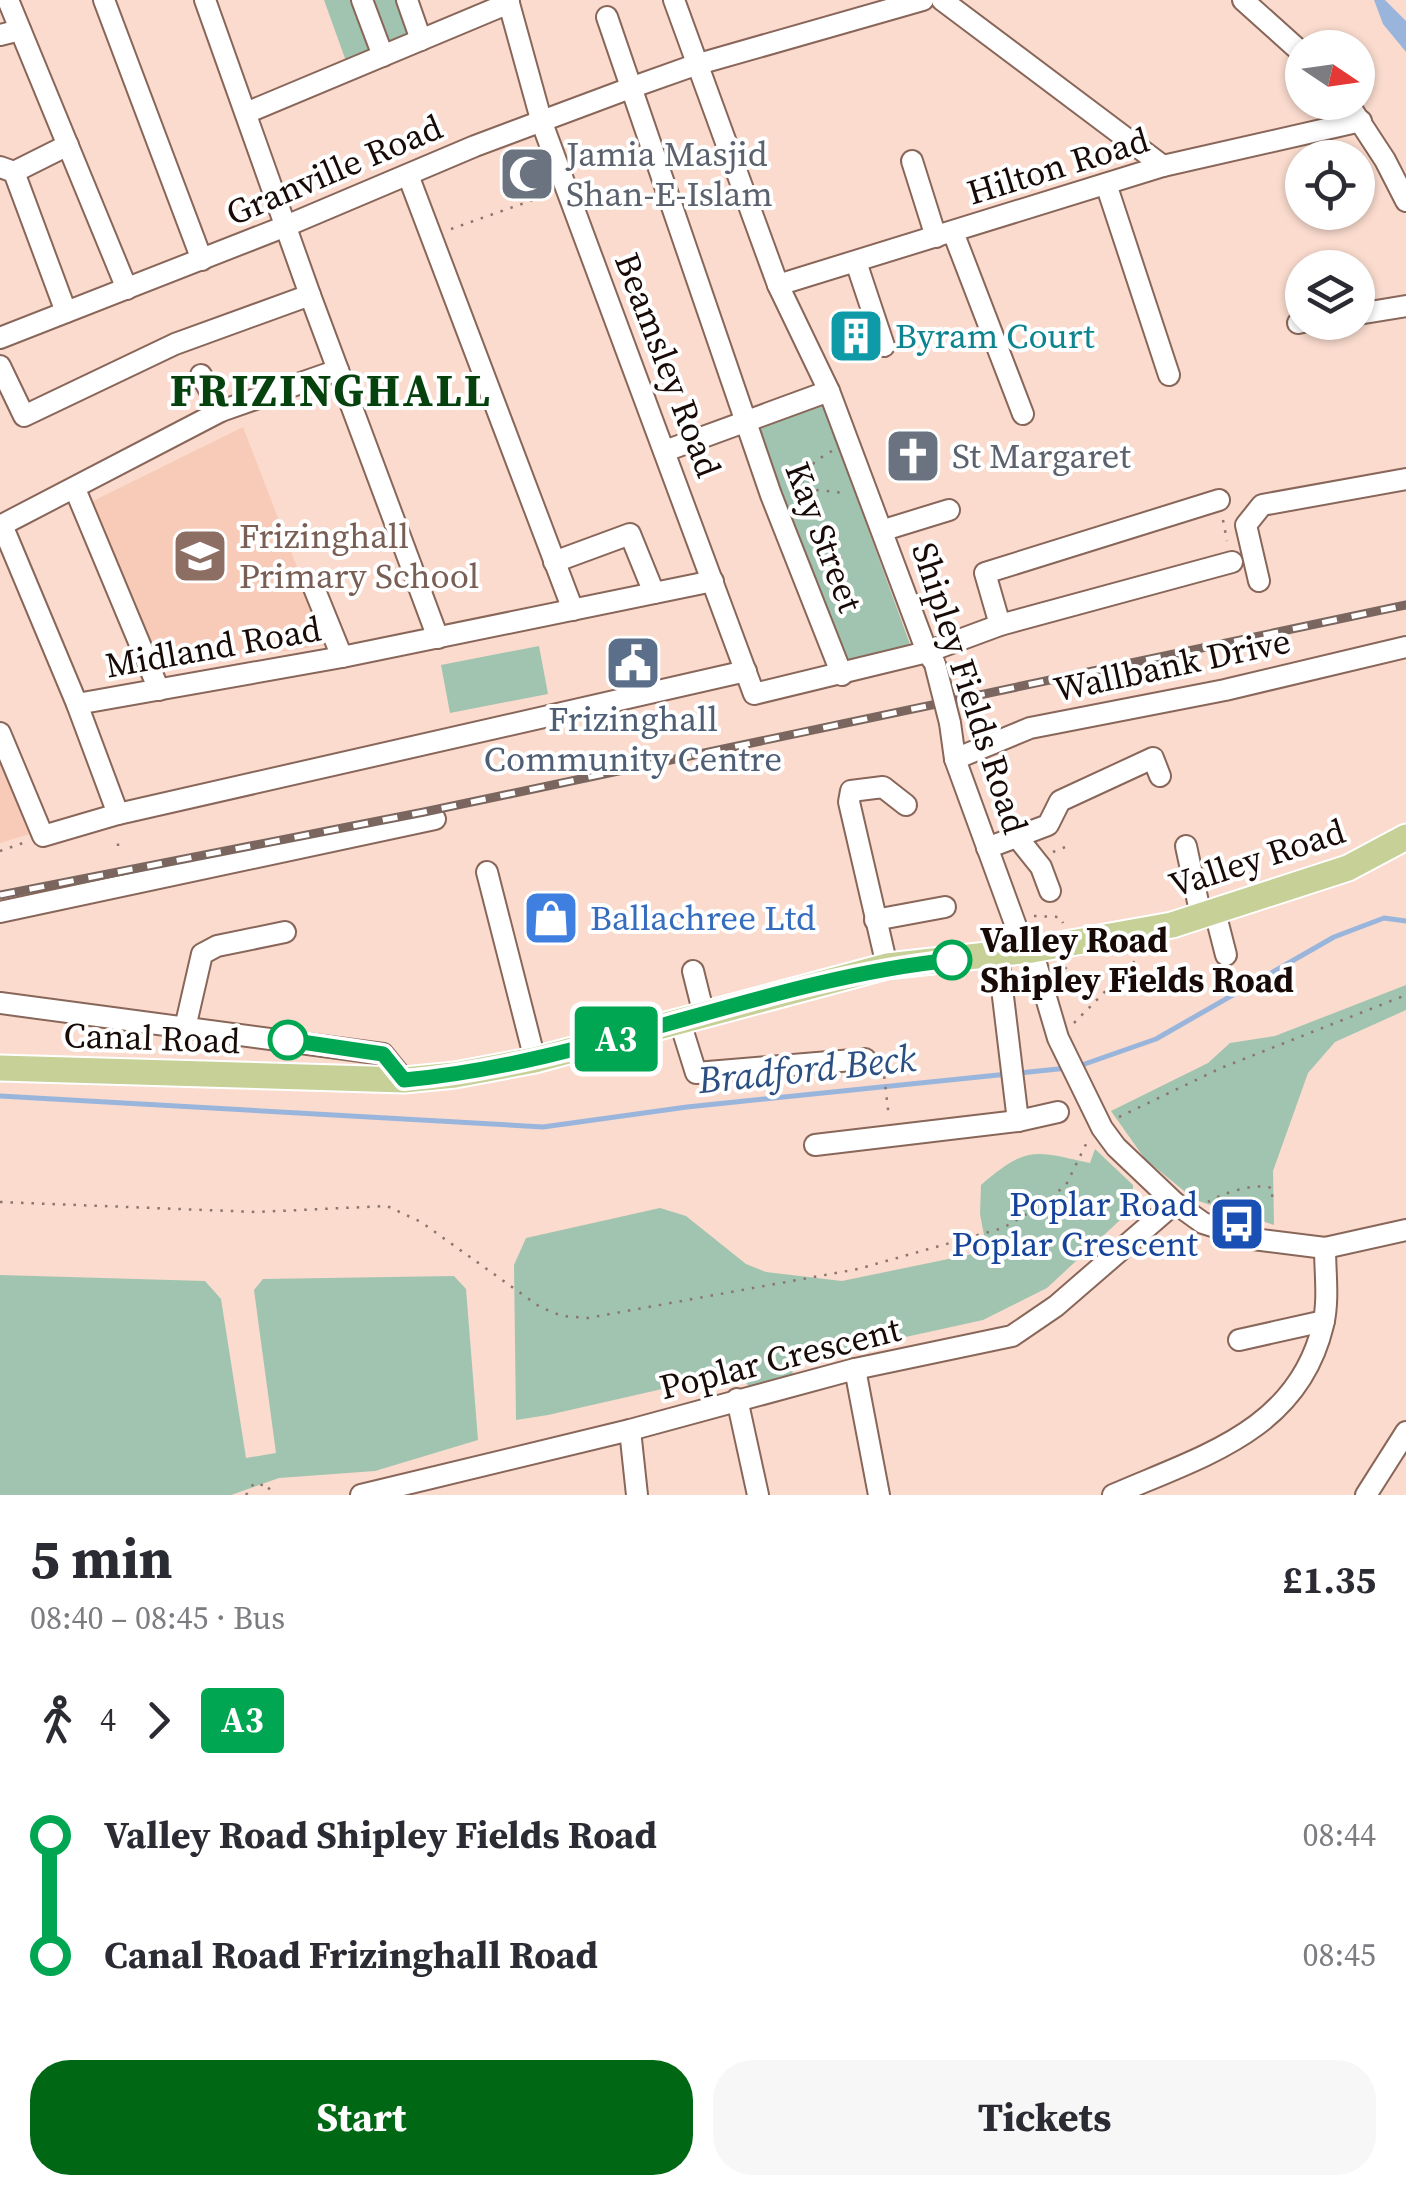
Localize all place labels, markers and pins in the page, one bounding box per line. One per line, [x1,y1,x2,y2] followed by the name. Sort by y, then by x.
[565,130,773,218] place label: Jamia Masjid Shan-E-Islam
[497,144,557,204] mosque icon: Jamia Masjid Shan-E-Islam
[826,306,886,366] building icon: Byram Court
[895,312,1095,360] place label: Byram Court
[883,426,943,486] church icon: St Margaret
[952,432,1131,480] place label: St Margaret
[239,512,479,600] place label: Frizinghall Primary School
[170,526,230,586] school or university icon: Frizinghall Primary School
[603,633,663,693] public building icon: Frizinghall Community Centre
[484,695,782,783] place label: Frizinghall Community Centre
[521,888,581,948] shop icon: Ballachree Ltd
[590,894,816,942] place label: Ballachree Ltd
[980,916,1294,1004] place label: Valley Road Shipley Fields Road
[933,941,971,979] marker: Valley Road Shipley Fields Road
[269,1021,307,1059] unlabelled marker
[952,1180,1199,1268] place label: Poplar Road Poplar Crescent
[1207,1194,1267,1254] bus stop icon: Poplar Road Poplar Crescent

